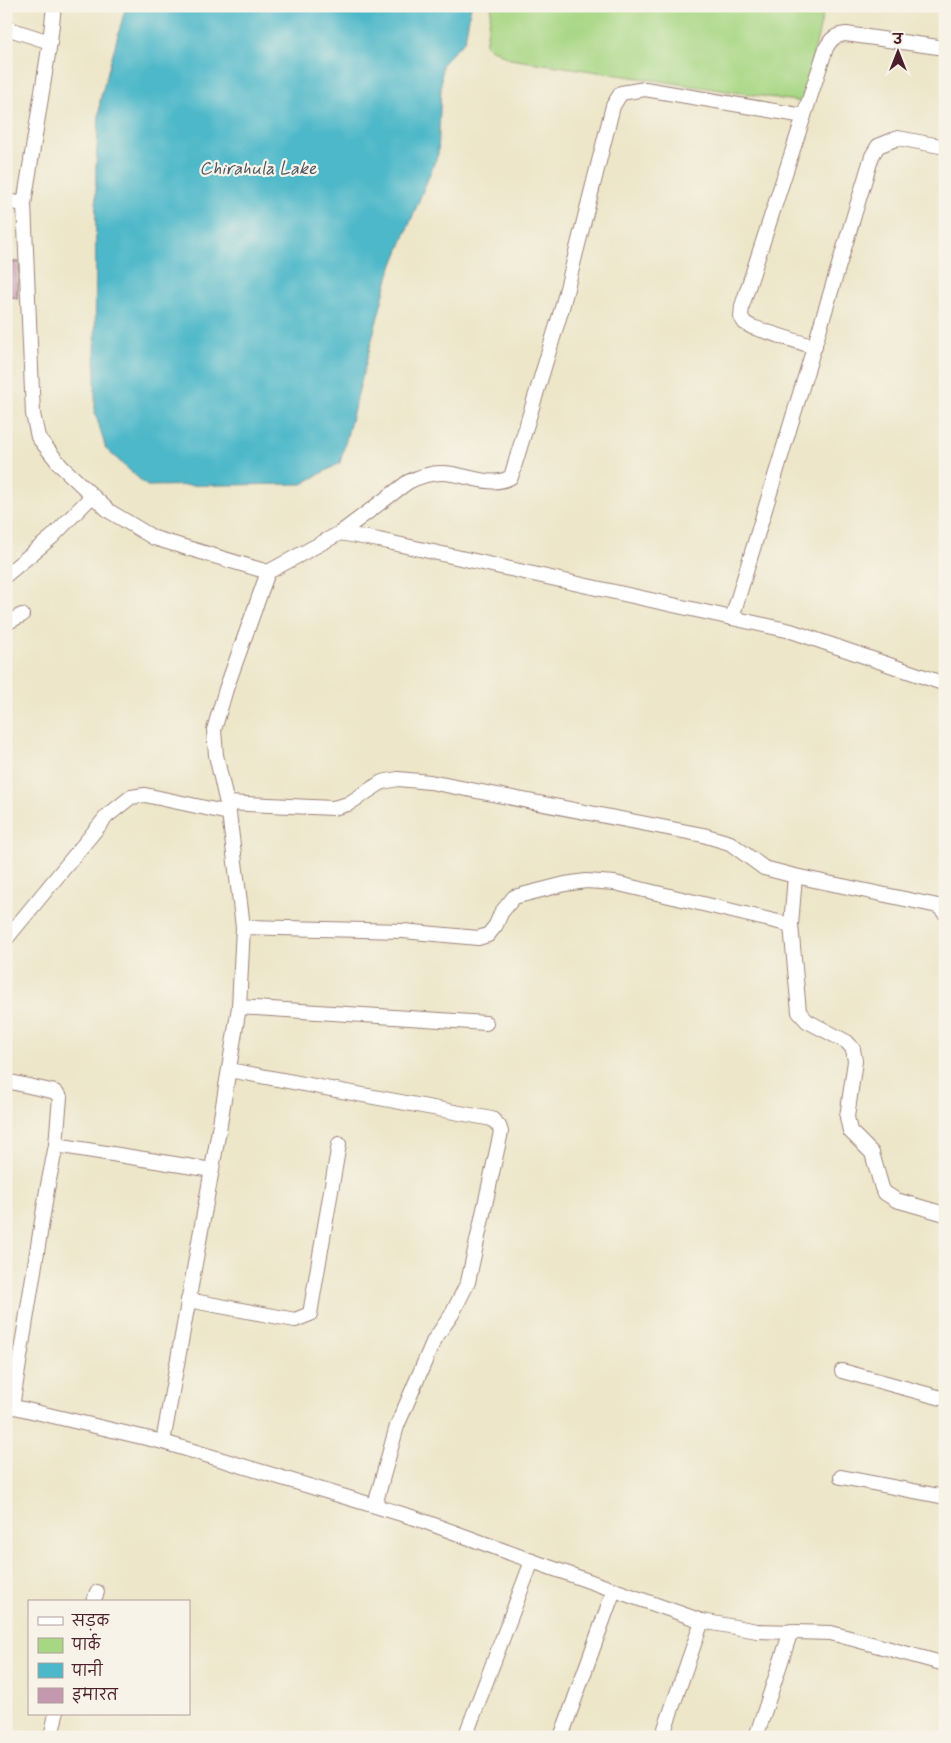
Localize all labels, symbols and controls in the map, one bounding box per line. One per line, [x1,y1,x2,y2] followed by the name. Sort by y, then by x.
[874,28,924,78] north arrow
[891,31,904,49] text: उ
[199,157,317,181] water label: Chirahula Lake
[28,1600,190,1716] legend
[71,1612,110,1632] text: सड़क
[71,1633,102,1656] text: पार्क
[71,1659,104,1682] text: पानी
[72,1686,119,1706] text: इमारत

